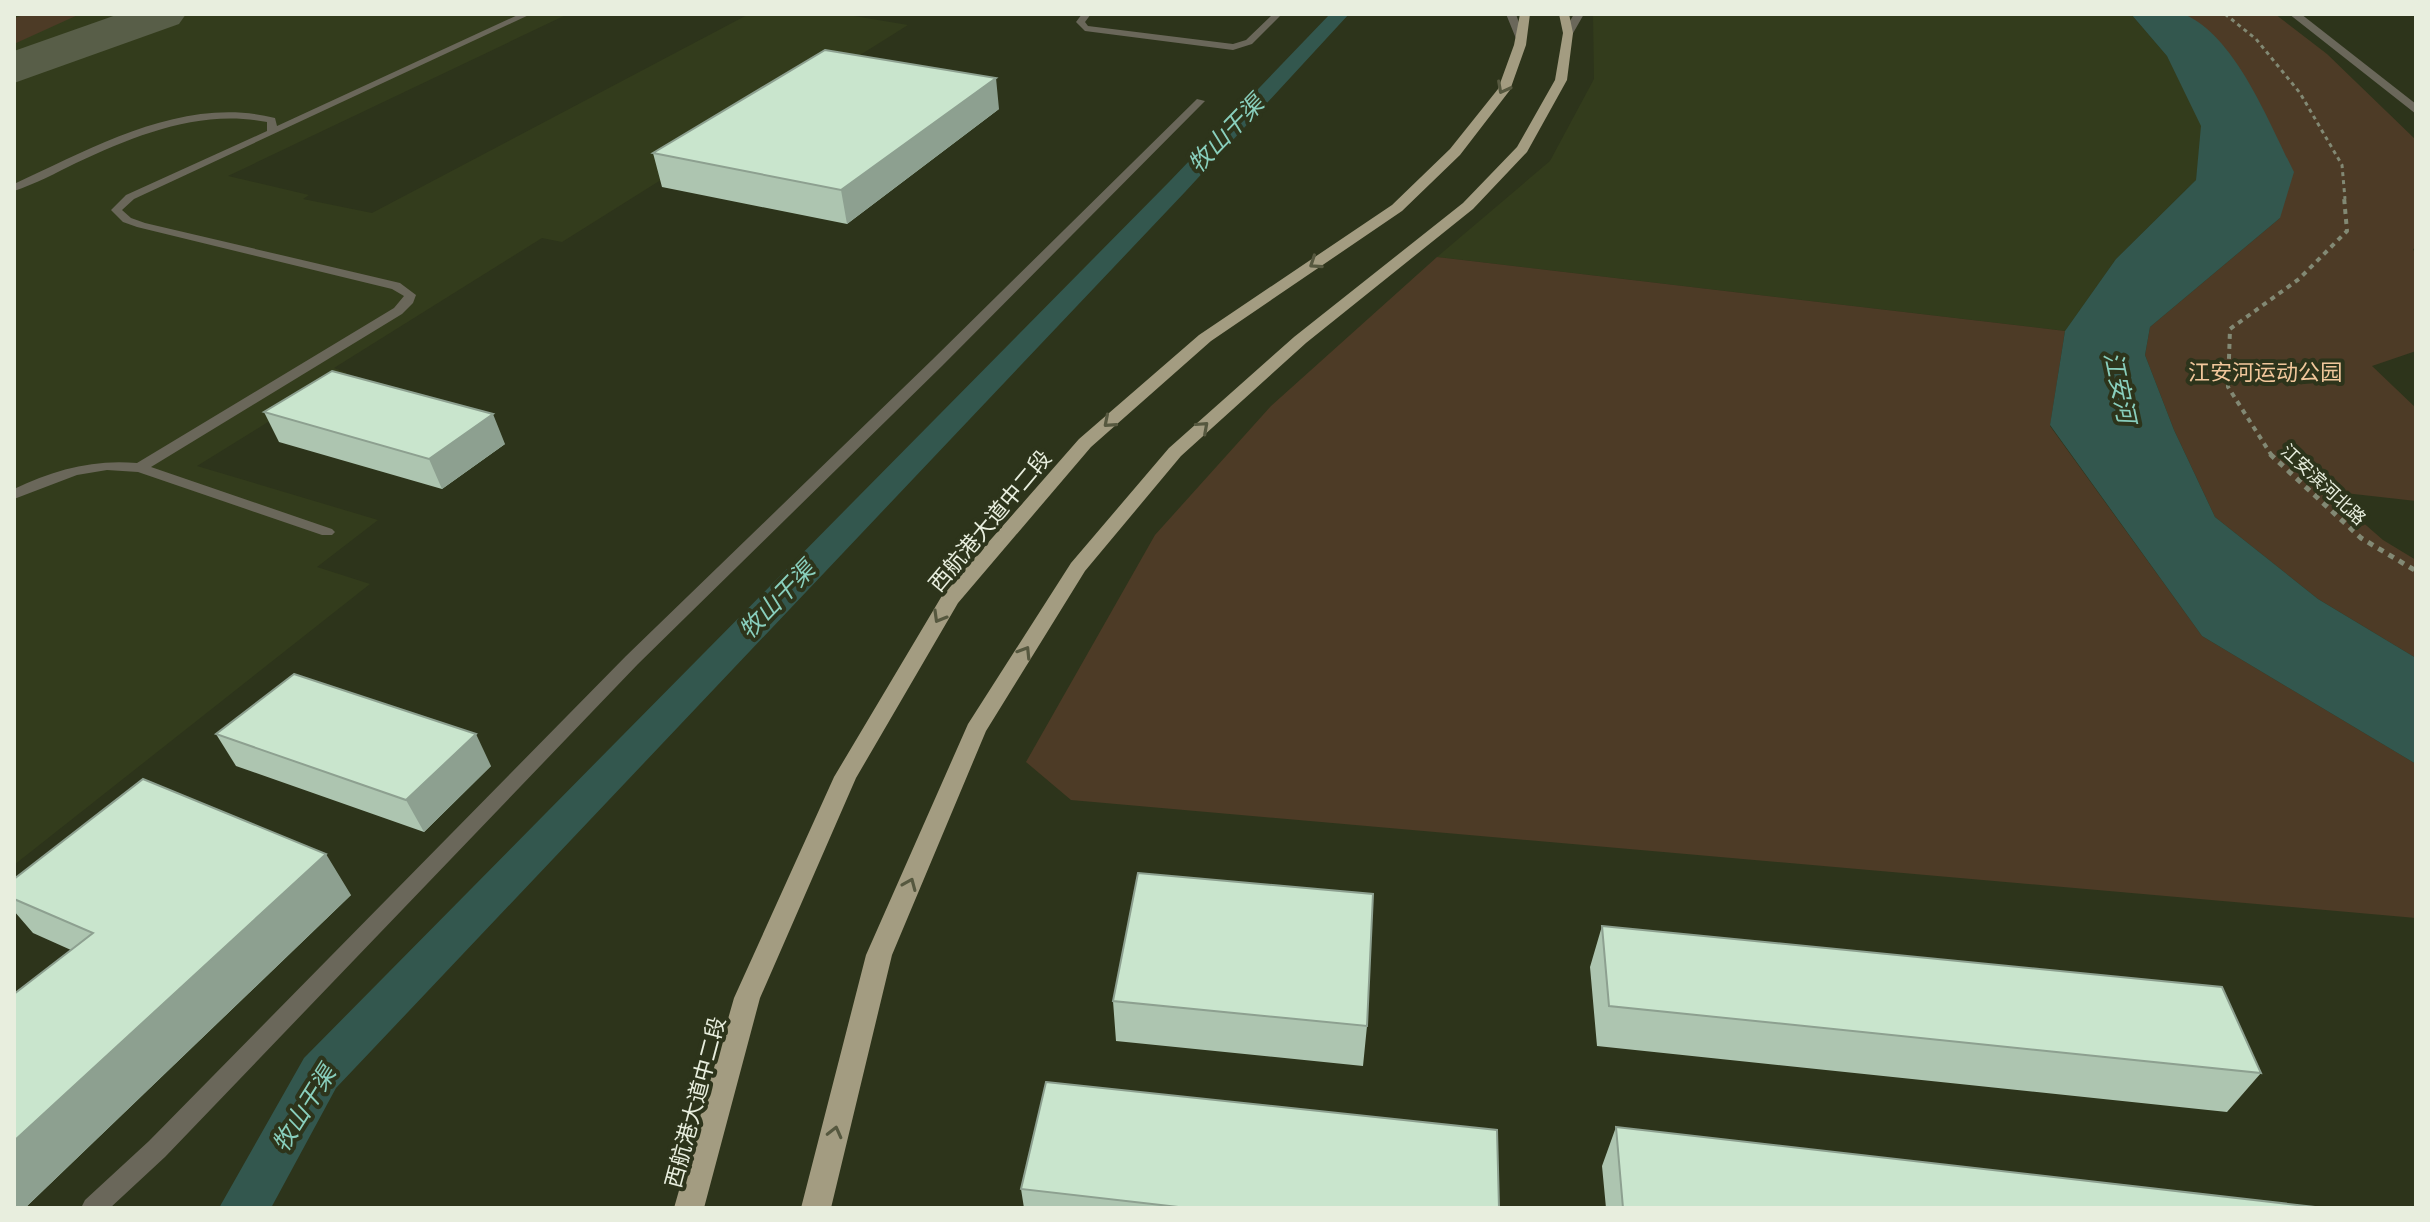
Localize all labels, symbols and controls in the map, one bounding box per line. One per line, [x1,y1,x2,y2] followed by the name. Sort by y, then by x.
[1497,80,1512,94] one-way arrow
[1180,85,1272,179] water label: 牧山干渠
[1309,254,1324,269] one-way arrow
[2097,348,2145,430] water label: 江安河
[2188,356,2342,386] park label: 江安河运动公园
[1104,412,1119,427] one-way arrow
[1193,422,1208,436] one-way arrow
[2276,438,2372,530] street label: 江安滨河北路
[921,443,1057,597] street label: 西航港大道中二段
[731,551,823,645] water label: 牧山干渠
[933,609,949,623] one-way arrow
[1015,646,1031,661] one-way arrow
[900,878,916,892] one-way arrow
[657,1013,731,1191] street label: 西航港大道中二段
[264,1056,344,1157] water label: 牧山干渠
[825,1126,842,1140] one-way arrow

